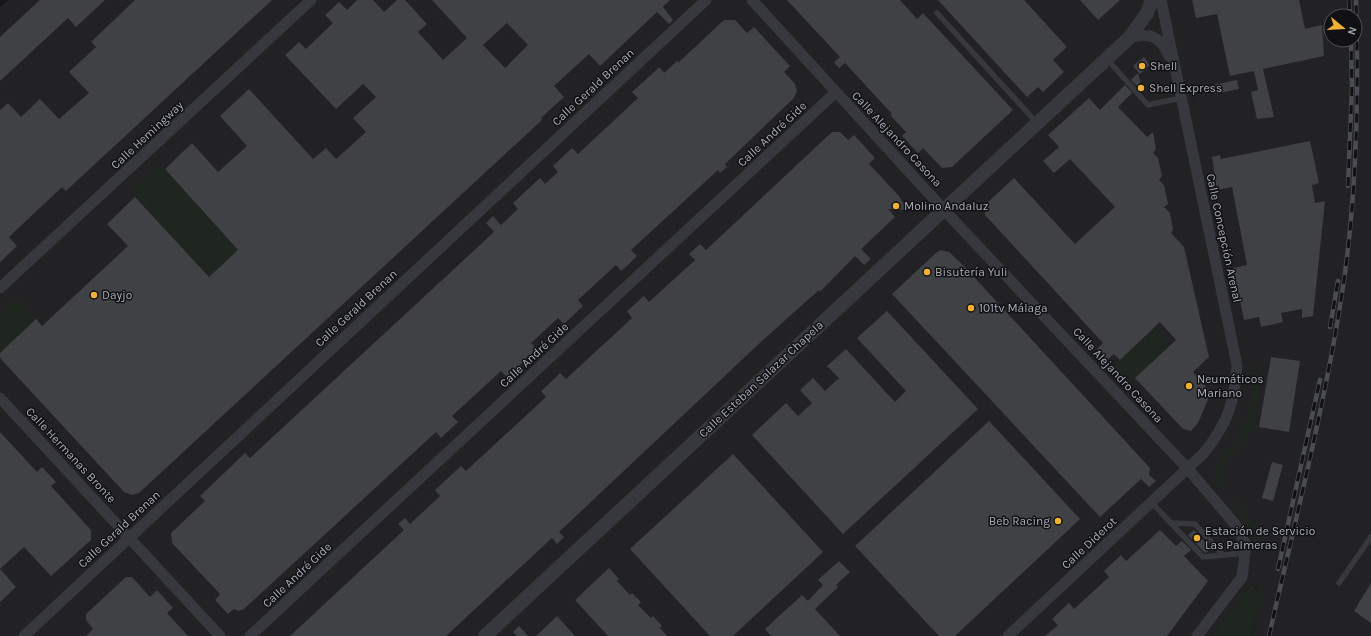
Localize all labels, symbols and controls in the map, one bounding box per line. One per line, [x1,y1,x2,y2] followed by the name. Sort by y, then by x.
[1323,8,1363,48] north arrow
[1345,25,1359,37] text: N
[549,45,637,129] street label: Calle Gerald Brenan
[1150,59,1177,73] place label: Shell
[1137,61,1147,71] marker: Shell
[1149,81,1222,95] place label: Shell Express
[1136,83,1146,93] marker: Shell Express
[849,88,945,190] street label: Calle Alejandro Casona
[108,98,186,172] street label: Calle Hemingway
[735,99,809,169] street label: Calle André Gide
[1204,172,1244,304] street label: Calle Concepción Arenal
[904,199,989,213] place label: Molino Andaluz
[891,201,901,211] marker: Molino Andaluz
[935,265,1008,279] place label: Bisutería Yuli
[312,266,400,350] street label: Calle Gerald Brenan
[922,267,932,277] marker: Bisutería Yuli
[102,288,132,302] place label: Dayjo
[89,290,99,300] marker: Dayjo
[979,301,1048,315] place label: 101tv Málaga
[966,303,976,313] marker: 101tv Málaga
[696,318,826,440] street label: Calle Esteban Salazar Chapela
[497,320,571,390] street label: Calle André Gide
[1070,324,1166,426] street label: Calle Alejandro Casona
[1197,372,1264,400] place label: Neumáticos Mariano
[1184,381,1194,391] marker: Neumáticos Mariano
[23,404,119,506] street label: Calle Hermanas Bronte
[75,487,163,571] street label: Calle Gerald Brenan
[989,514,1050,528] place label: Beb Racing
[1059,514,1120,572] street label: Calle Diderot
[1053,516,1063,526] marker: Beb Racing
[1205,524,1315,552] place label: Estación de Servicio Las Palmeras
[1192,533,1202,543] marker: Estación de Servicio Las Palmeras
[260,540,334,610] street label: Calle André Gide

